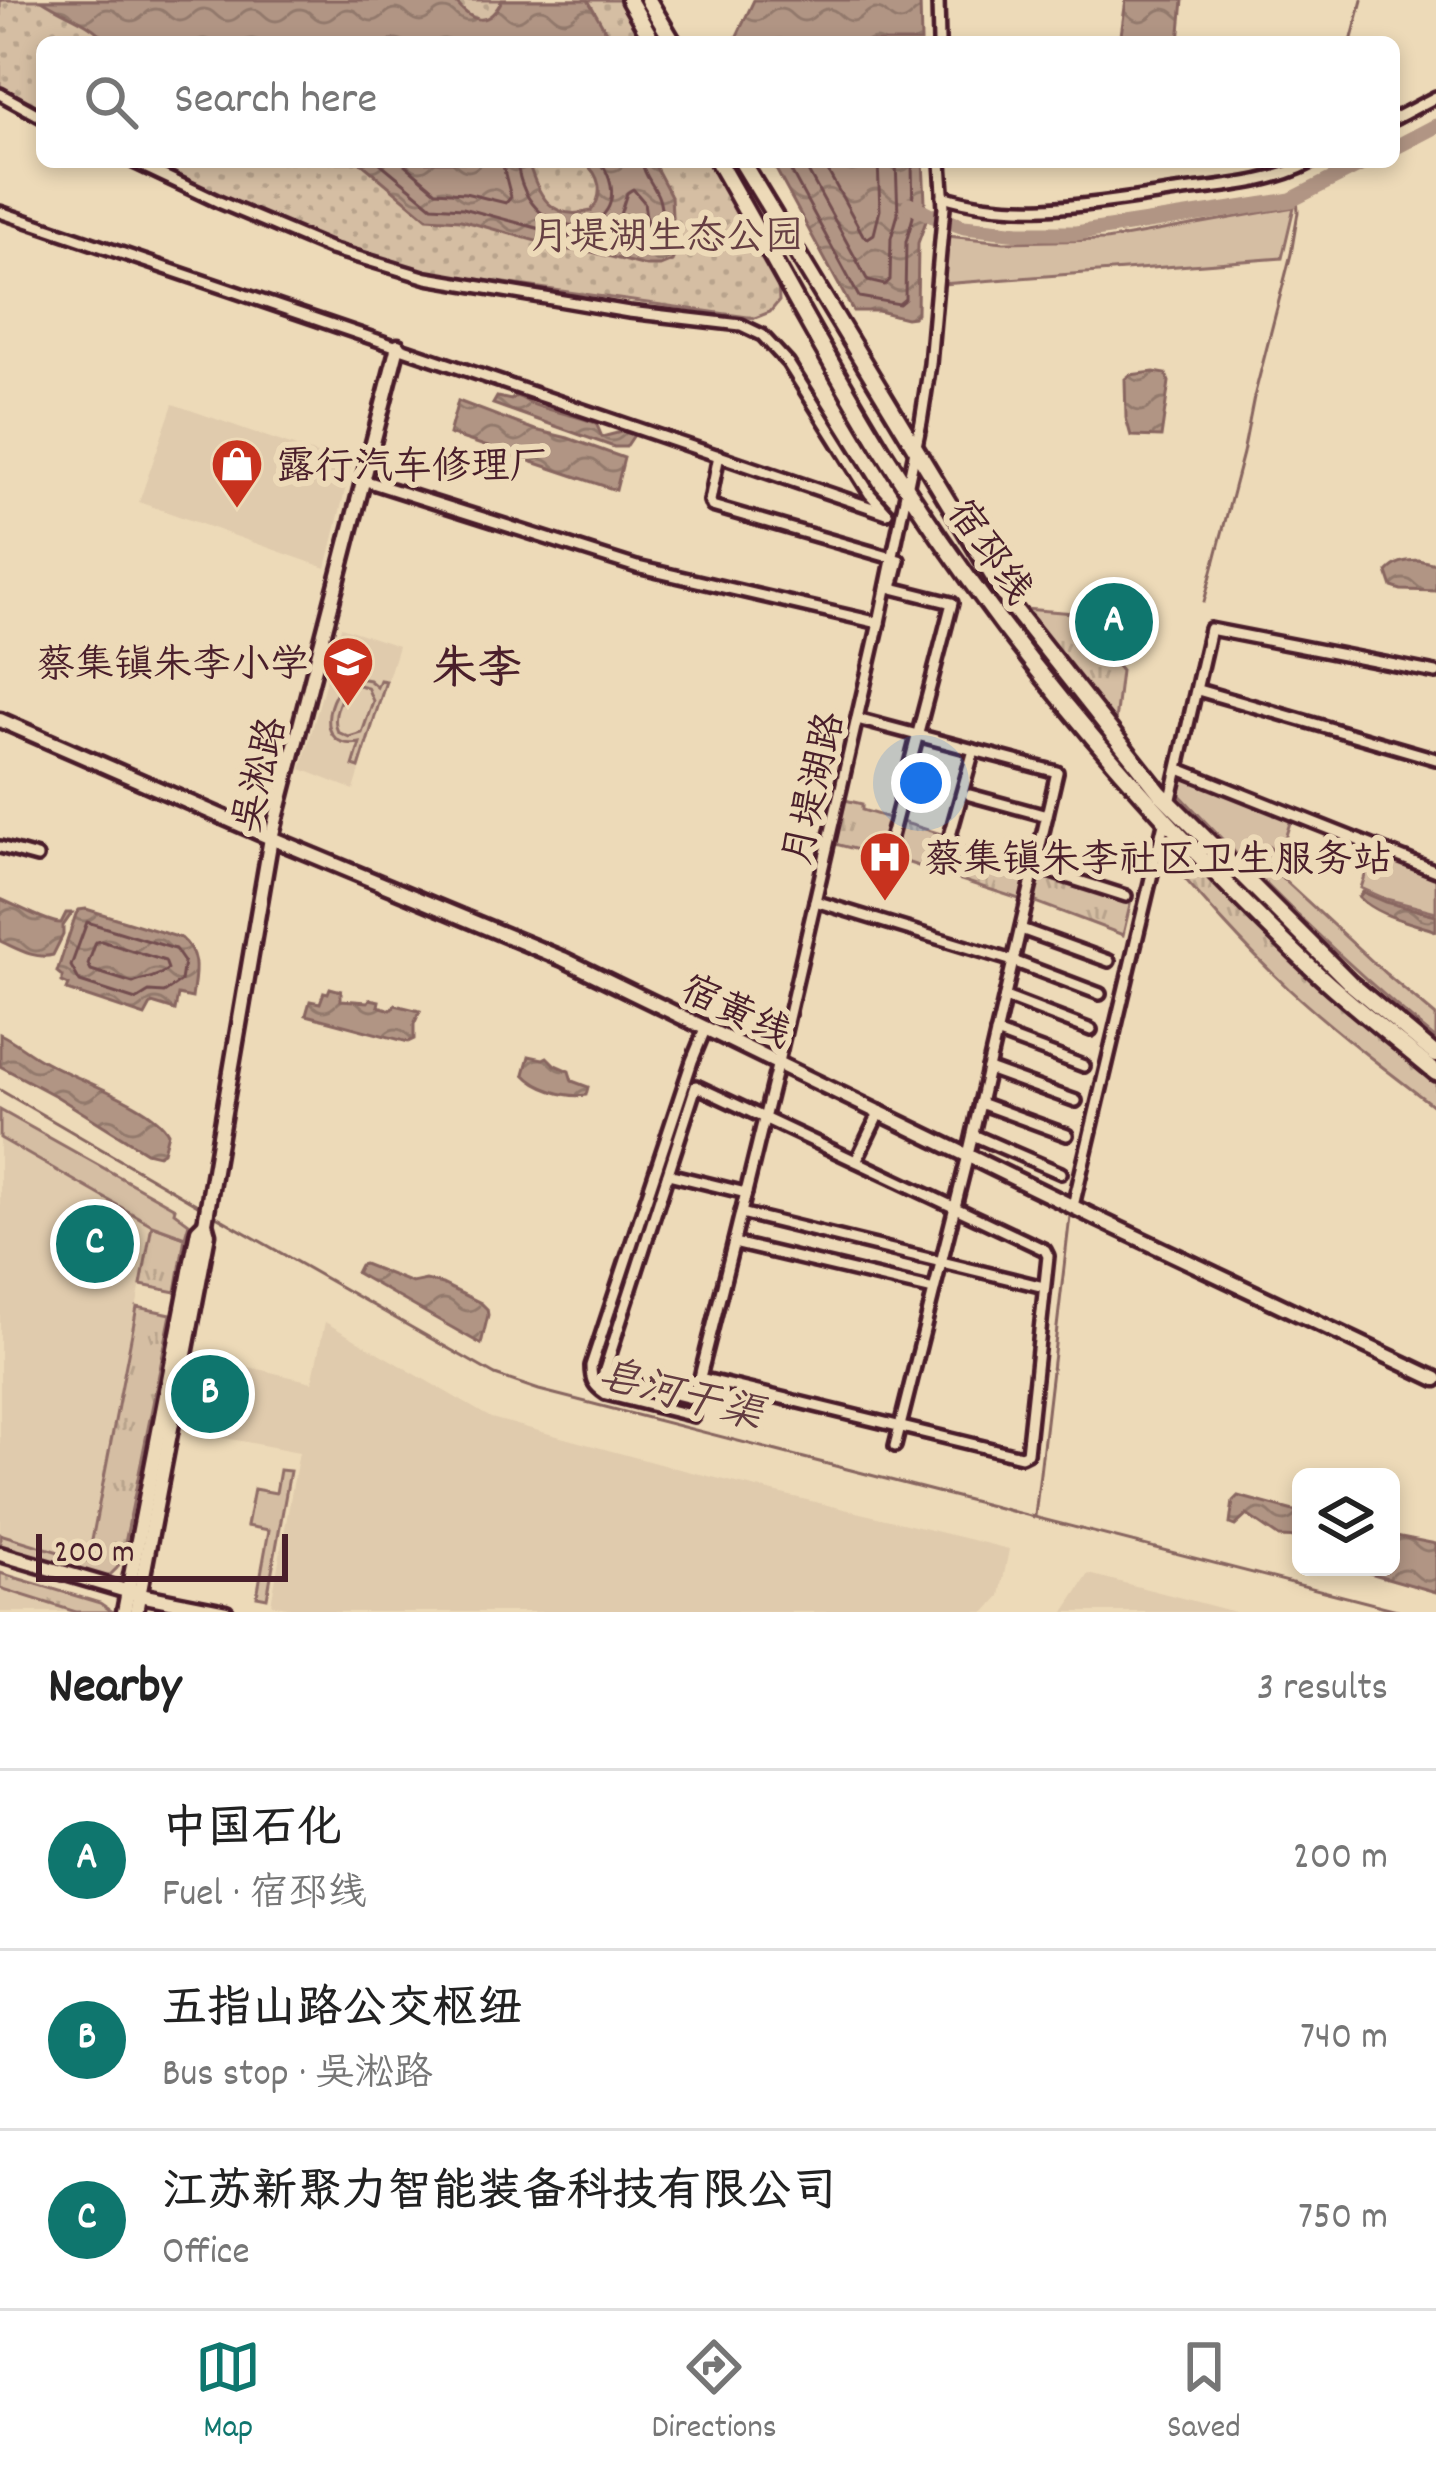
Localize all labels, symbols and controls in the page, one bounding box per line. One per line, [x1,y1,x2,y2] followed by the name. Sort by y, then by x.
[36,36,1400,168] search box
[78,69,144,135] icon: search
[174,70,377,134] text: Search here
[530,213,804,268] park label: 月堤湖生态公园
[209,436,265,510] shop icon: 露行汽车修理厂
[276,443,549,498] place label: 露行汽车修理厂
[931,490,1043,617] street label: 宿邳线
[1075,577,1153,667] pin: A
[320,634,376,708] school or university icon: 蔡集镇朱李小学
[36,641,309,696] place label: 蔡集镇朱李小学
[432,641,522,705] district label: 朱李
[773,707,862,872] street label: 月堤湖路
[222,712,304,839] street label: 吴淞路
[891,753,951,813] your location
[857,829,913,903] hospital icon: 蔡集镇朱李社区卫生服务站
[924,836,1392,891] place label: 蔡集镇朱李社区卫生服务站
[670,964,799,1065] street label: 宿黄线
[56,1199,134,1289] pin: C
[590,1348,771,1450] water label: 皂河干渠
[171,1349,249,1439] pin: B
[1292,1468,1400,1576] map controls
[1292,1468,1400,1576] button: layers
[36,1528,288,1581] scale bar
[54,1531,135,1578] text: 200 m
[48,1654,181,1726] text: Nearby
[1257,1663,1388,1718] text: 3 results
[162,1800,342,1864] text: 中国石化
[76,1832,98,1887] text: A
[1293,1832,1388,1887] text: 200 m
[162,1869,366,1924] text: Fuel · 宿邳线
[162,1980,522,2044] text: 五指山路公交枢纽
[78,2012,96,2067] text: B
[1300,2012,1388,2067] text: 740 m
[162,2049,433,2104] text: Bus stop · 吴淞路
[162,2163,837,2227] text: 江苏新聚力智能装备科技有限公司
[77,2192,97,2247] text: C
[1298,2192,1388,2247] text: 750 m
[162,2227,250,2282] text: Office
[195,2334,261,2453] tab: Map
[652,2334,777,2453] tab: Directions
[1167,2334,1241,2453] tab: Saved

